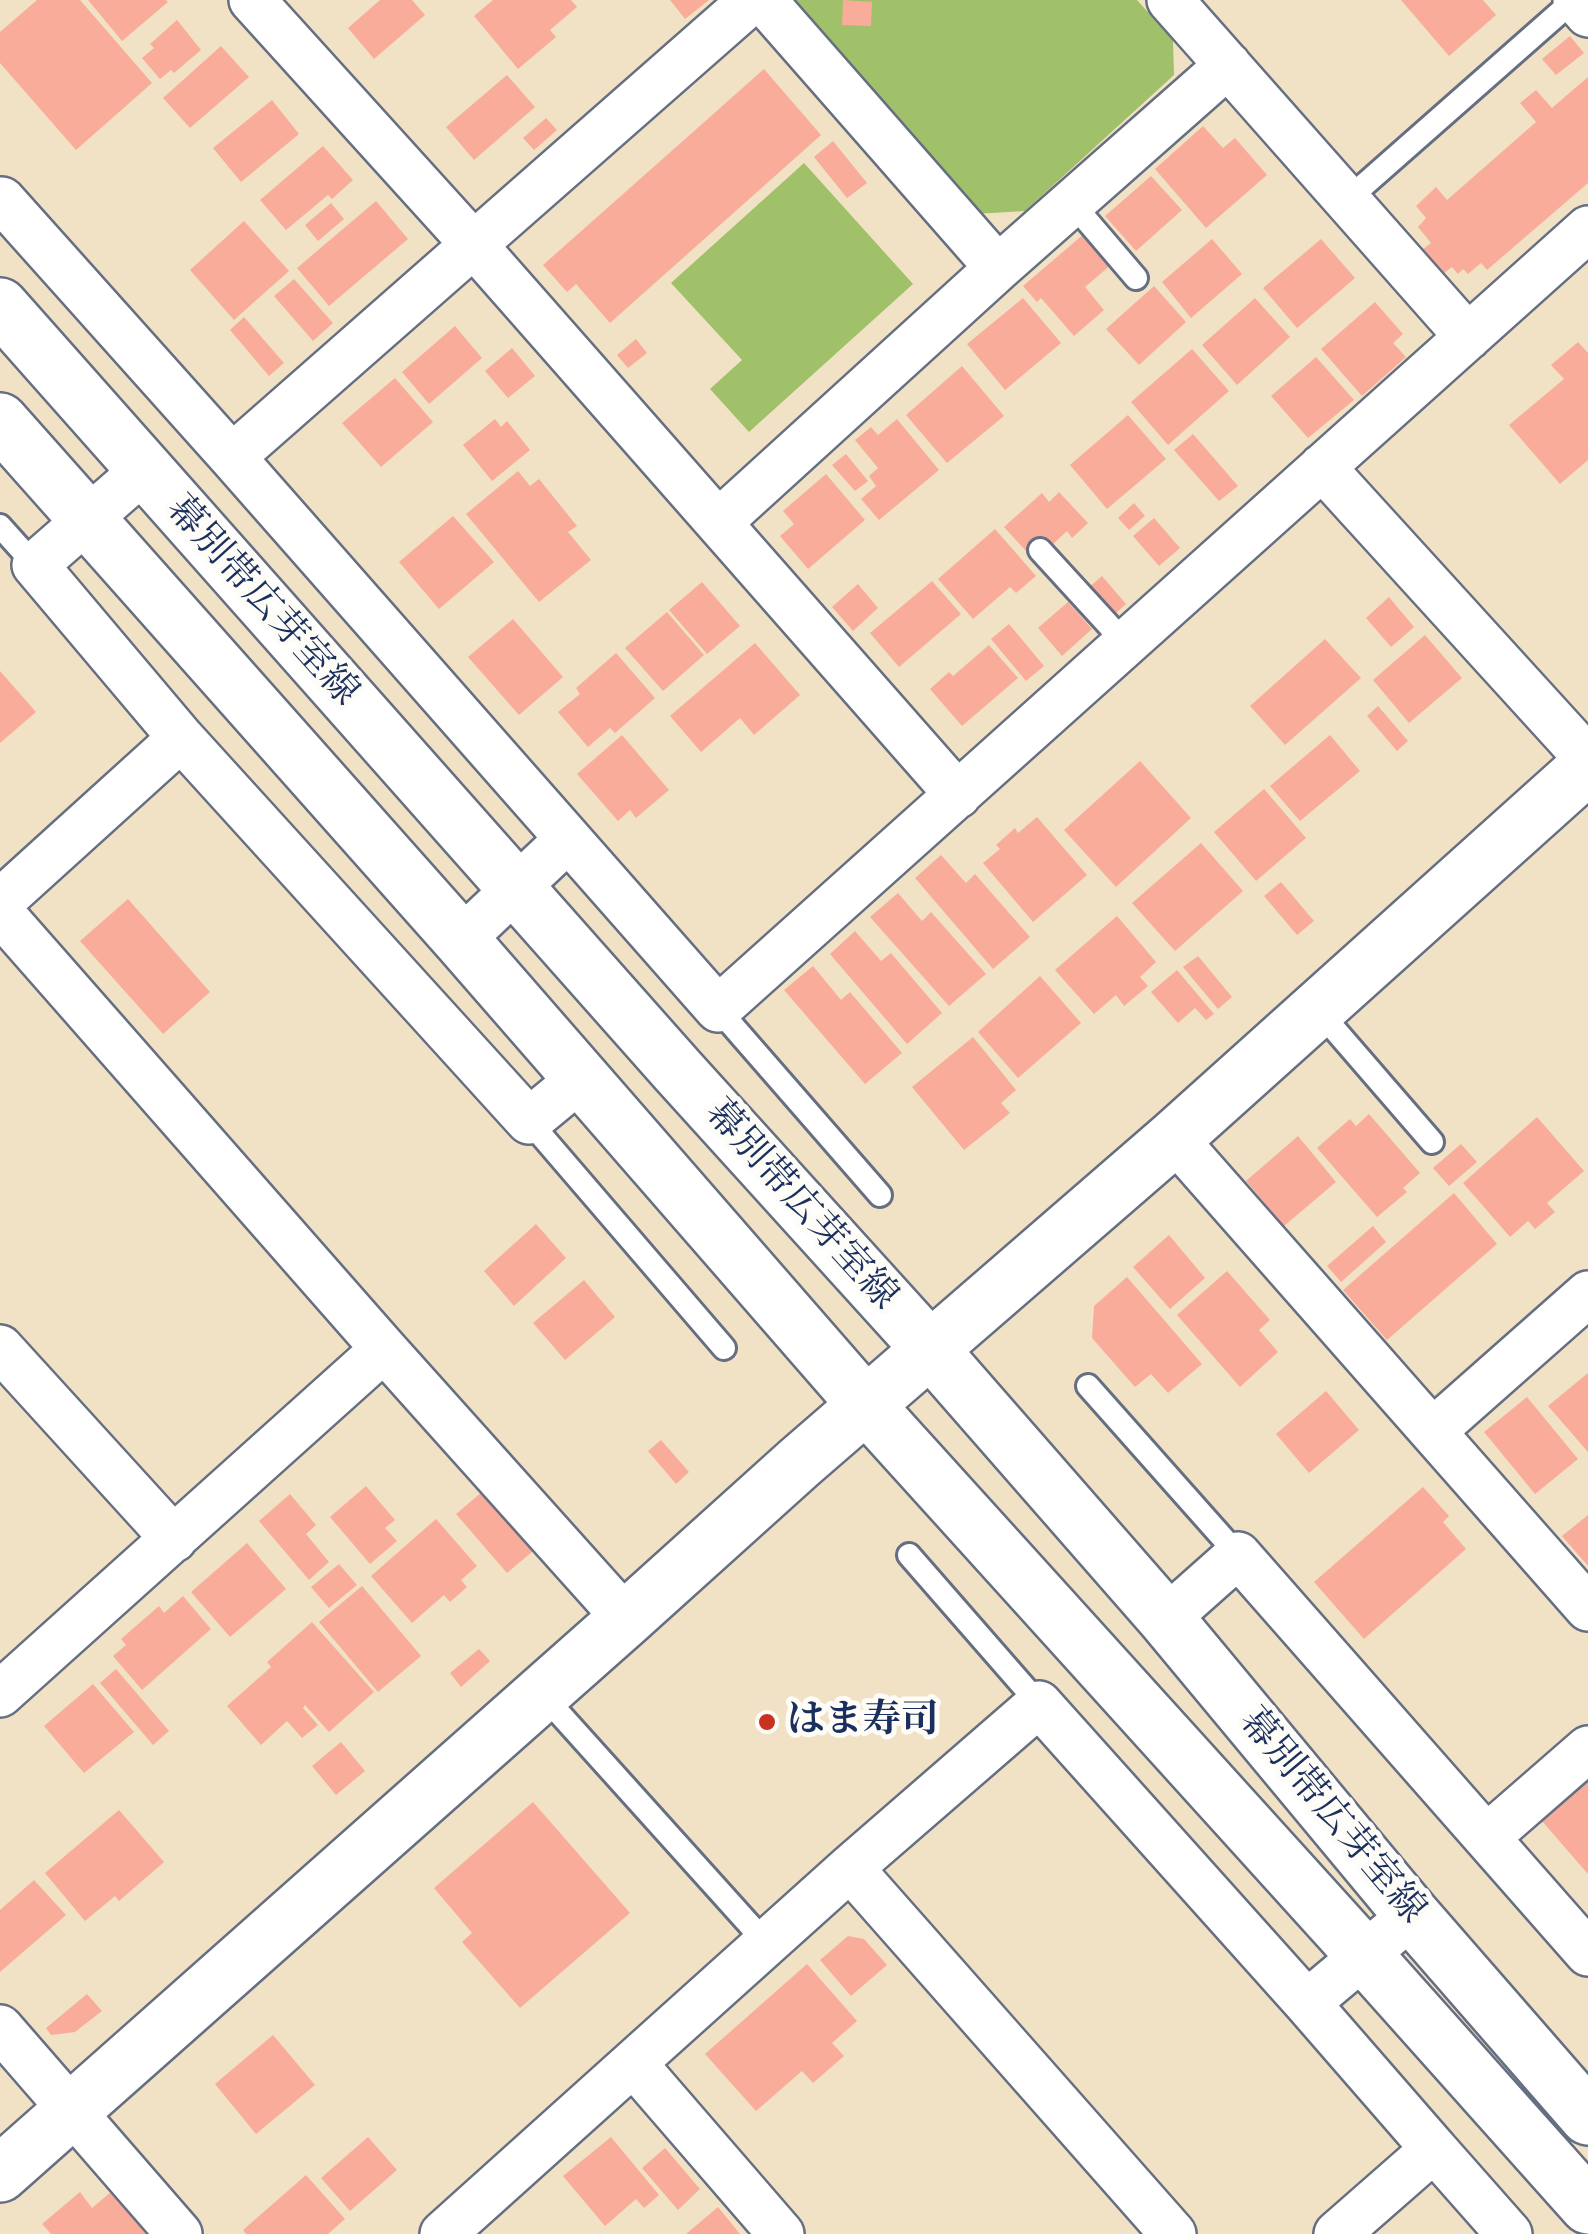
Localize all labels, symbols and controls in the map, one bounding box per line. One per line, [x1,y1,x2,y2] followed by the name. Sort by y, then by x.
[155,488,367,716] street label: 幕別帯広芽室線
[694,1092,906,1320] street label: 幕別帯広芽室線
[787,1699,939,1745] place label: はま寿司
[1228,1700,1434,1934] street label: 幕別帯広芽室線
[756,1711,778,1733] marker: はま寿司

